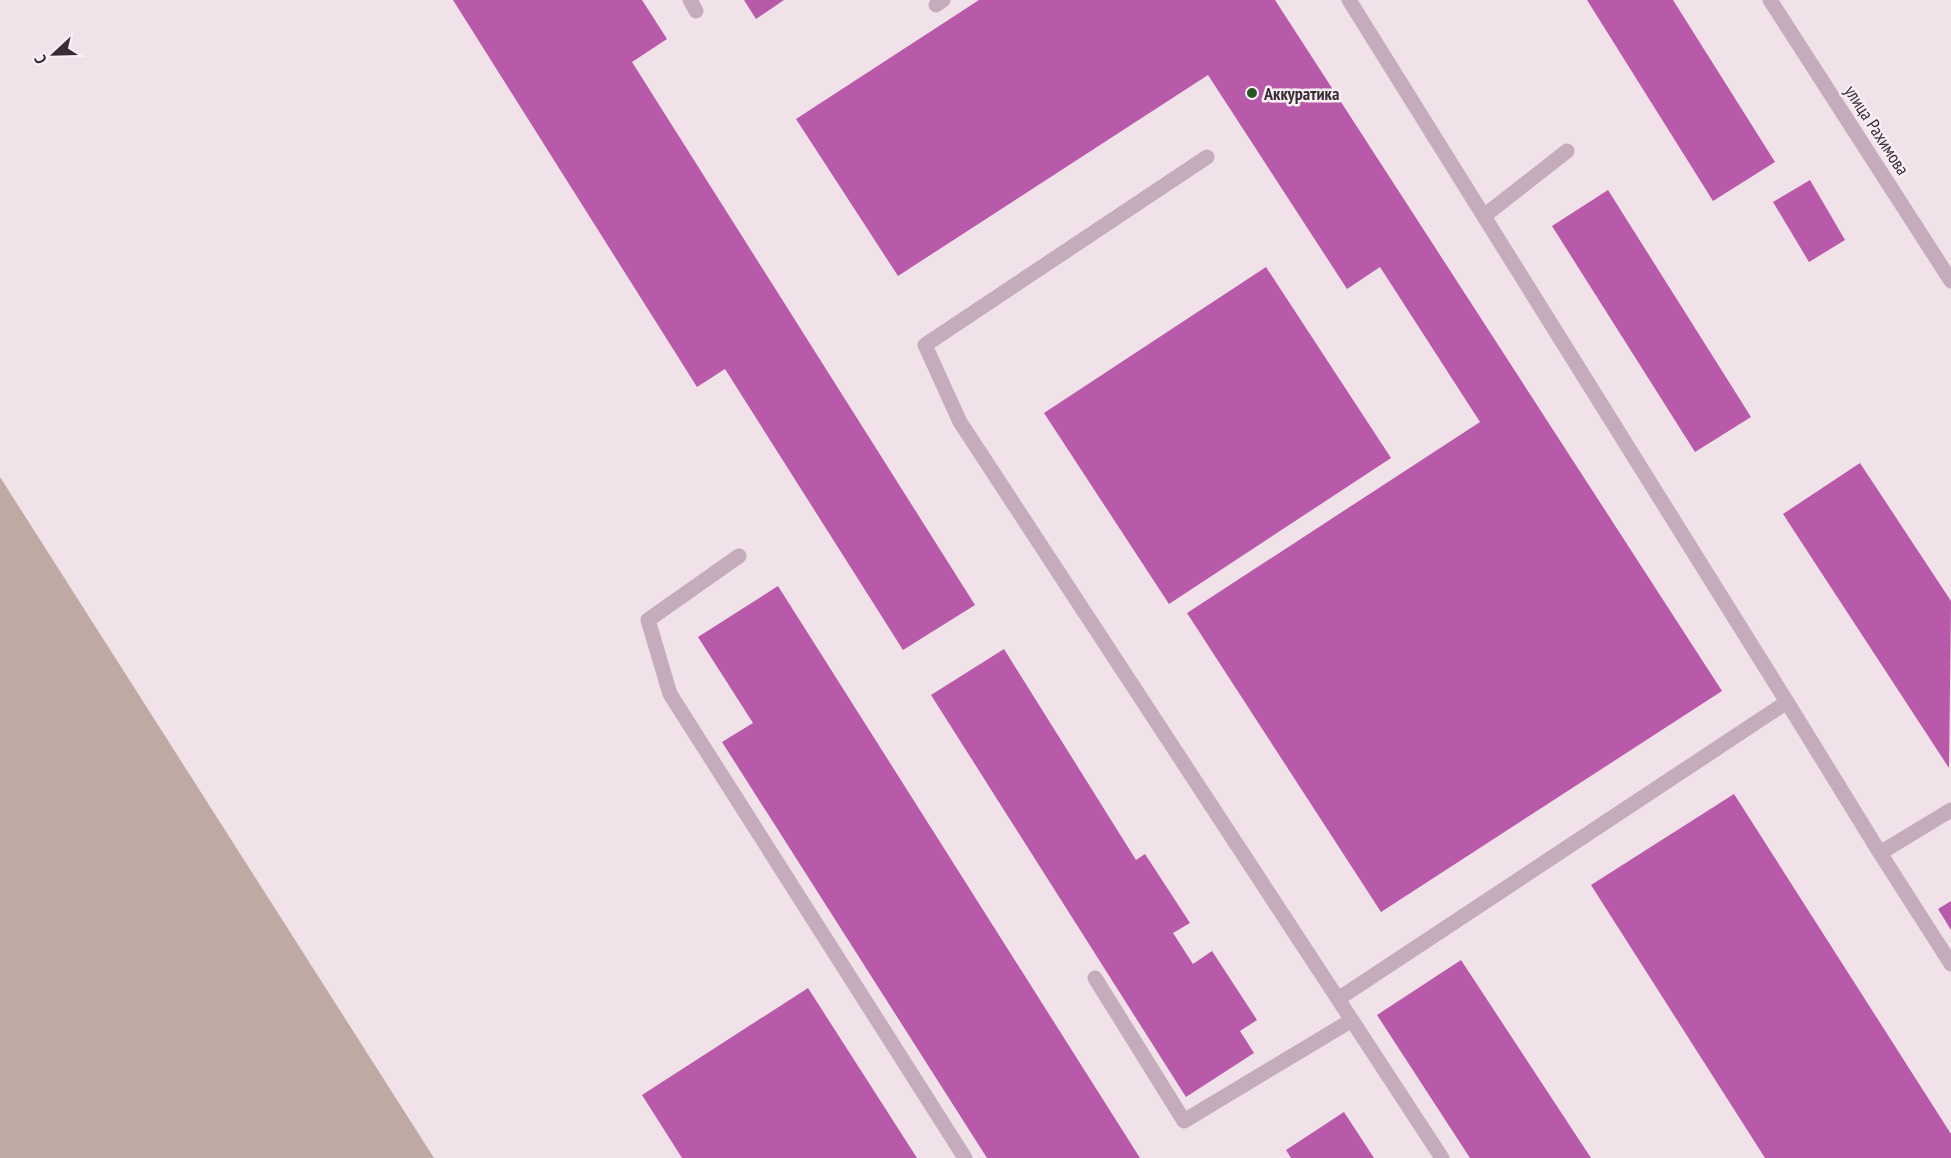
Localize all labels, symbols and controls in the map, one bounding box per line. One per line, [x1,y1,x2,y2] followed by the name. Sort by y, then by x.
[24,24,84,84] north arrow
[29,52,51,67] text: С
[1839,81,1915,179] street label: улица Рахимова
[1263,82,1339,105] place label: Аккуратика
[1245,86,1259,100] marker: Аккуратика

